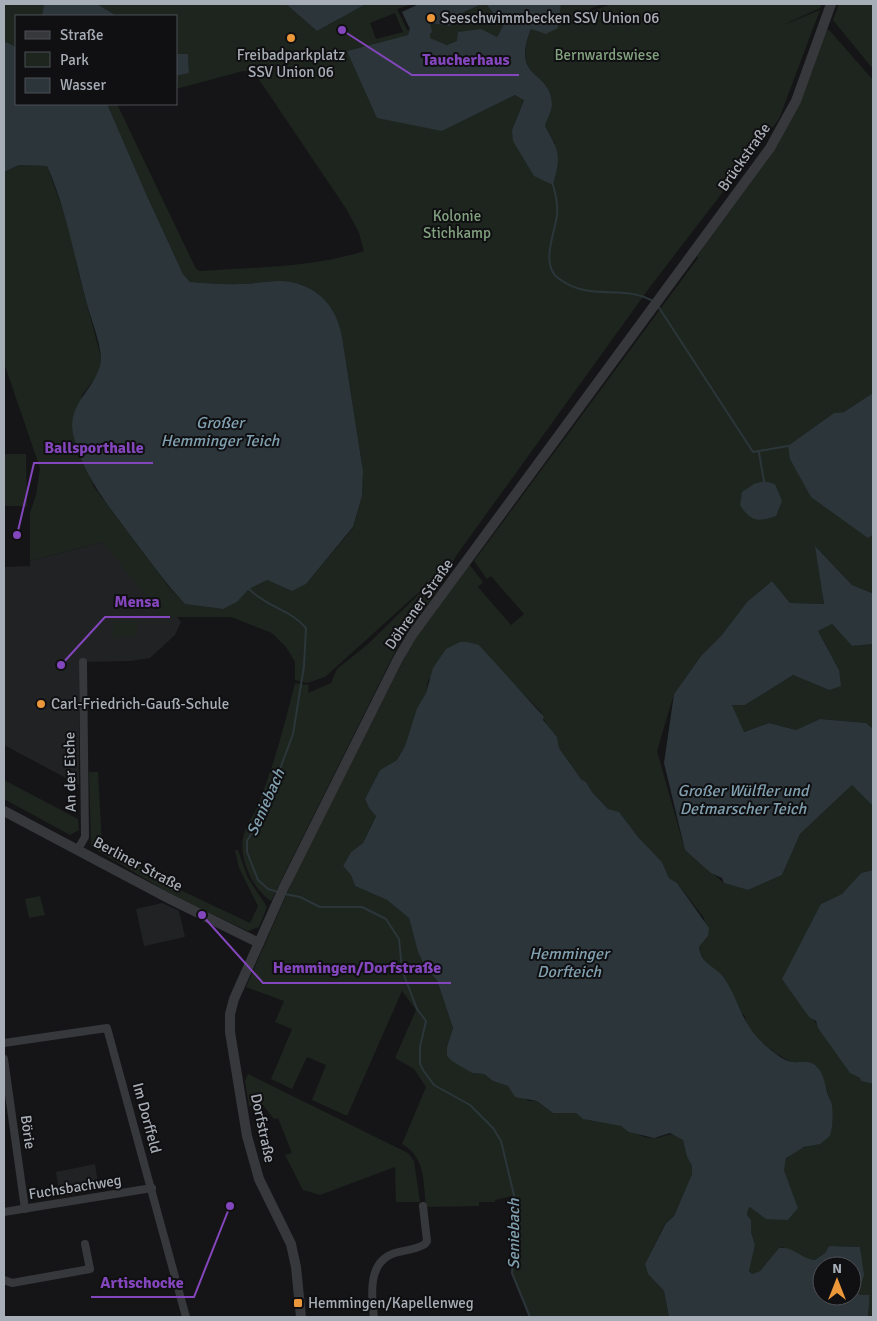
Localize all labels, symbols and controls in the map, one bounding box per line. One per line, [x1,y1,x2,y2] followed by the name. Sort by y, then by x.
[441,9,659,27] place label: Seeschwimmbecken SSV Union 06
[425,12,437,24] marker: Seeschwimmbecken SSV Union 06
[15,15,178,105] legend
[60,26,104,44] text: Straße
[285,32,297,44] marker: Freibadparkplatz SSV Union 06
[412,44,519,75] callout: Taucherhaus
[237,46,345,81] place label: Freibadparkplatz SSV Union 06
[555,46,659,64] park label: Bernwardswiese
[422,50,510,70] text: Taucherhaus
[60,51,89,69] text: Park
[60,76,106,94] text: Wasser
[714,120,774,194] street label: Brückstraße
[423,207,491,242] park label: Kolonie Stichkamp
[161,413,280,451] water label: Großer Hemminger Teich
[34,432,153,463] callout: Ballsporthalle
[44,438,144,458] text: Ballsporthalle
[381,555,457,653] street label: Döhrener Straße
[105,586,170,617] callout: Mensa
[114,592,160,612] text: Mensa
[51,695,229,713] place label: Carl-Friedrich-Gauß-Schule
[35,698,47,710] marker: Carl-Friedrich-Gauß-Schule
[60,732,80,812] street label: An der Eiche
[242,765,290,839] water label: Seniebach
[677,781,811,819] water label: Großer Wülfler und Detmarscher Teich
[90,833,186,895] street label: Berliner Straße
[529,944,611,982] water label: Hemminger Dorfteich
[263,952,451,983] callout: Hemmingen/Dorfstraße
[273,958,441,978] text: Hemmingen/Dorfstraße
[129,1081,165,1155] street label: Im Dorffeld
[247,1092,279,1164] street label: Dorfstraße
[17,1114,39,1150] street label: Börie
[27,1171,123,1203] street label: Fuchsbachweg
[504,1197,524,1269] water label: Seniebach
[812,1256,862,1306] north arrow
[832,1260,842,1277] text: N
[91,1266,194,1297] callout: Artischocke
[100,1273,184,1293] text: Artischocke
[308,1294,474,1312] place label: Hemmingen/Kapellenweg
[292,1297,304,1309] marker: Hemmingen/Kapellenweg

